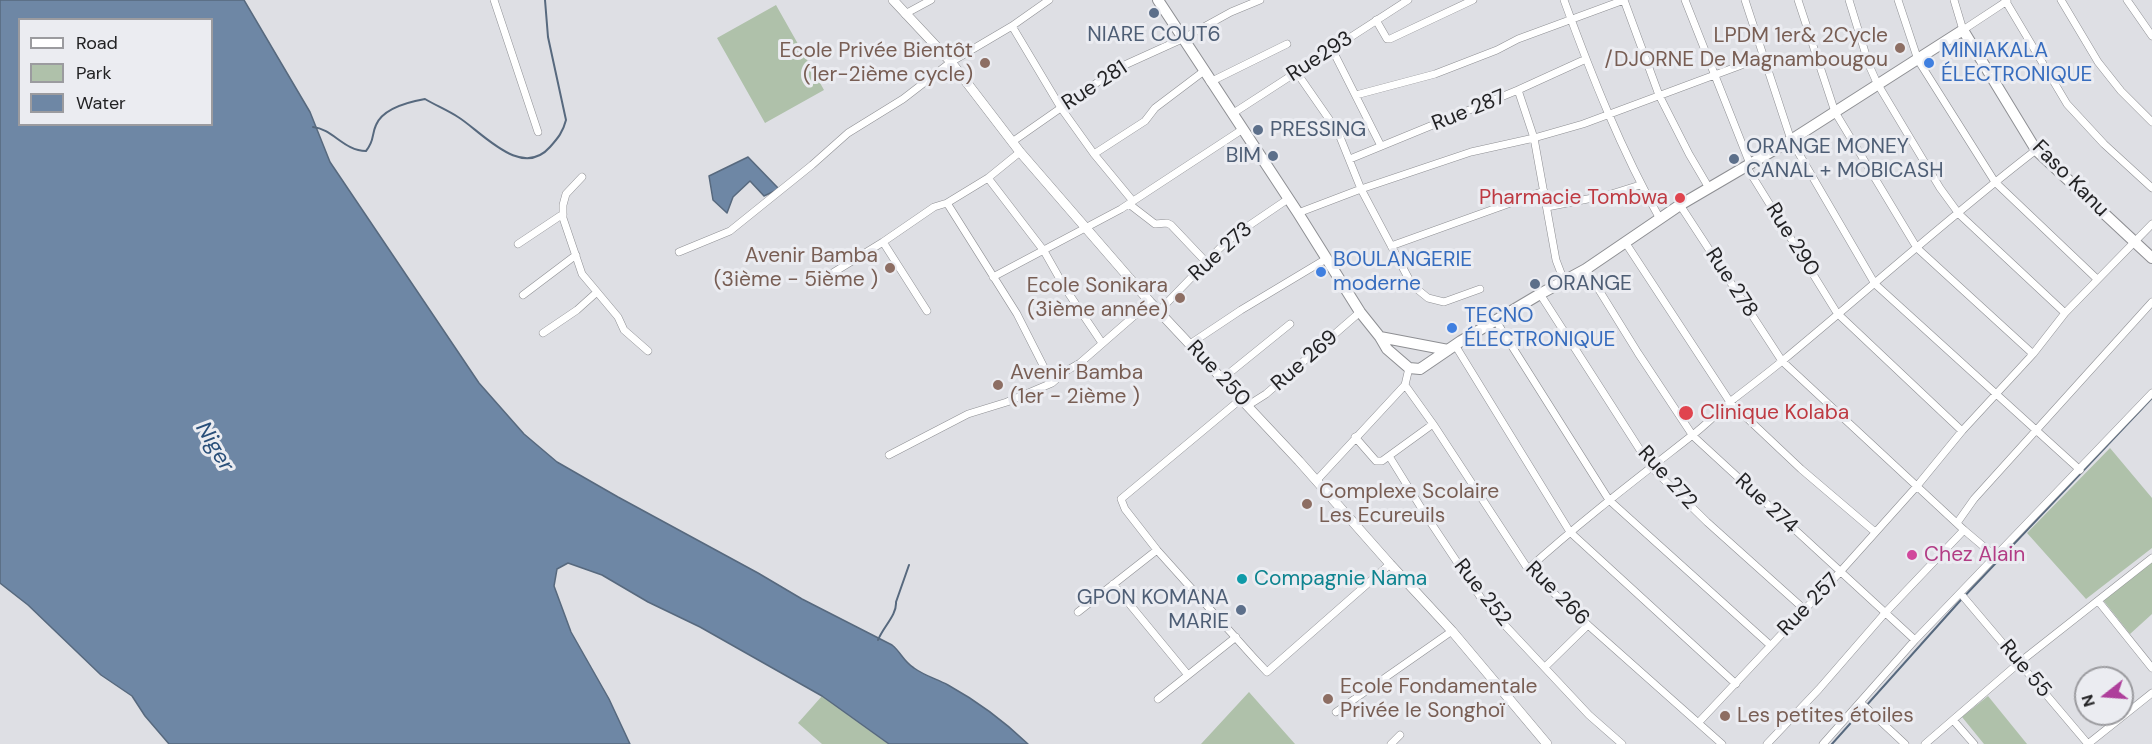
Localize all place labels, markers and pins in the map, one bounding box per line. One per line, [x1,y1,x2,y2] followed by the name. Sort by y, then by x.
[1147,6,1161,20] marker: NIARE COUT6
[1087,22,1221,48] place label: NIARE COUT6
[1605,23,1888,73] place label: LPDM 1er& 2Cycle /DJORNE De Magnambougou
[780,38,973,88] place label: Ecole Privée Bientôt (1er-2ième cycle)
[1941,38,2092,88] place label: MINIAKALA ÉLECTRONIQUE
[1893,41,1907,55] marker: LPDM 1er& 2Cycle /DJORNE De Magnambougou
[978,56,992,70] marker: Ecole Privée Bientôt (1er-2ième cycle)
[1922,56,1936,70] marker: MINIAKALA ÉLECTRONIQUE
[1270,117,1366,143] place label: PRESSING
[1251,123,1265,137] marker: PRESSING
[1746,134,1944,184] place label: ORANGE MONEY CANAL + MOBICASH
[1226,143,1261,169] place label: BIM
[1266,149,1280,163] marker: BIM
[1727,152,1741,166] marker: ORANGE MONEY CANAL + MOBICASH
[1479,185,1668,211] place label: Pharmacie Tombwa
[1673,191,1687,205] marker: Pharmacie Tombwa
[714,243,878,293] place label: Avenir Bamba (3ième - 5ième )
[1333,247,1472,297] place label: BOULANGERIE moderne
[883,261,897,275] marker: Avenir Bamba (3ième - 5ième )
[1314,265,1328,279] marker: BOULANGERIE moderne
[1547,271,1632,297] place label: ORANGE
[1027,273,1168,323] place label: Ecole Sonikara (3ième année)
[1528,277,1542,291] marker: ORANGE
[1173,291,1187,305] marker: Ecole Sonikara (3ième année)
[1464,303,1615,353] place label: TECNO ÉLECTRONIQUE
[1445,321,1459,335] marker: TECNO ÉLECTRONIQUE
[1010,360,1143,410] place label: Avenir Bamba (1er - 2ième )
[991,378,1005,392] marker: Avenir Bamba (1er - 2ième )
[1700,400,1849,426] place label: Clinique Kolaba
[1677,404,1695,422] marker: Clinique Kolaba
[1319,479,1499,529] place label: Complexe Scolaire Les Ecureuils
[1300,497,1314,511] marker: Complexe Scolaire Les Ecureuils
[1924,542,2025,568] place label: Chez Alain
[1905,548,1919,562] marker: Chez Alain
[1254,566,1427,592] place label: Compagnie Nama
[1235,572,1249,586] marker: Compagnie Nama
[1077,585,1229,635] place label: GPON KOMANA MARIE
[1234,603,1248,617] marker: GPON KOMANA MARIE
[1340,674,1537,724] place label: Ecole Fondamentale Privée le Songhoï
[1321,692,1335,706] marker: Ecole Fondamentale Privée le Songhoï
[1737,703,1914,729] place label: Les petites étoiles
[1718,709,1732,723] marker: Les petites étoiles

